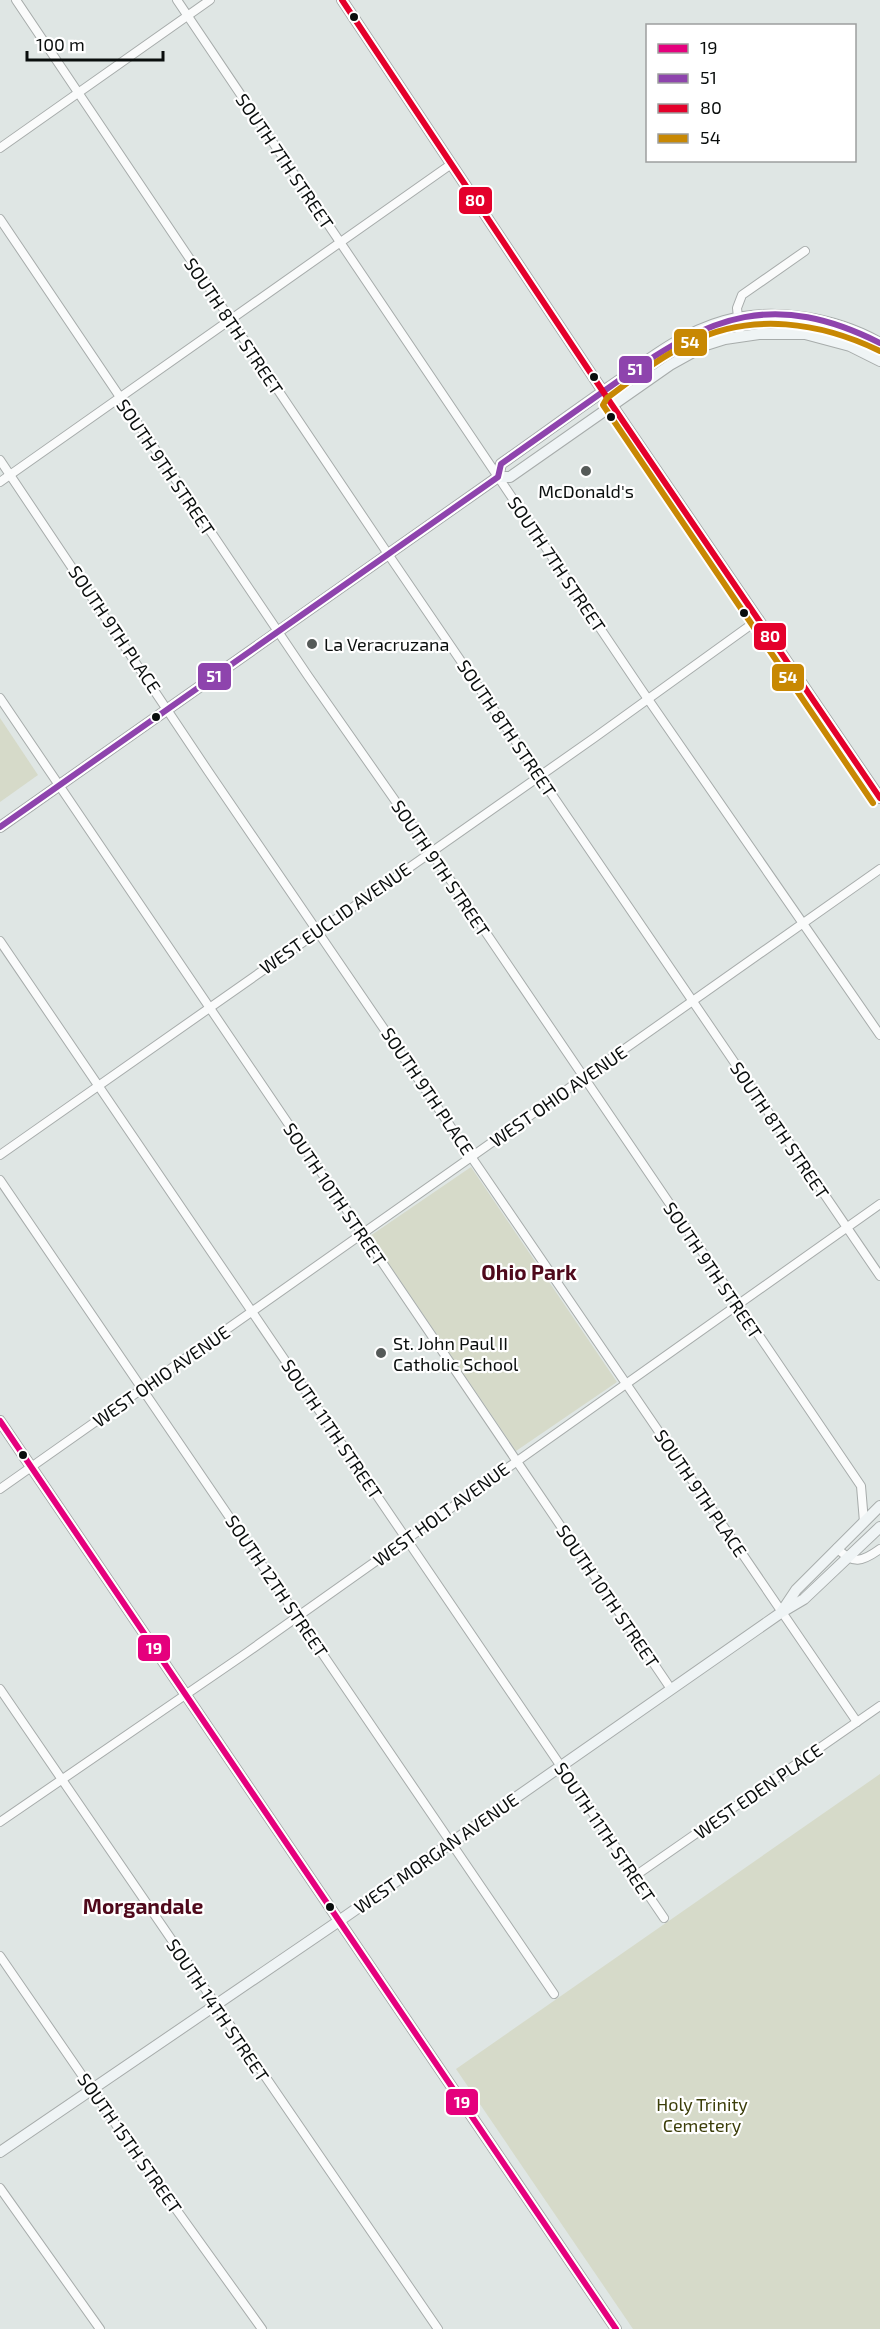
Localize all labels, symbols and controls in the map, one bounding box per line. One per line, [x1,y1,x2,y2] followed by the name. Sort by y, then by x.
[348,11,360,23] unlabelled marker
[27,24,164,62] scale bar
[646,24,856,162] legend
[36,33,85,55] text: 100 m
[700,36,717,58] text: 19
[700,66,717,88] text: 51
[232,89,339,233] street label: SOUTH 7TH STREET
[700,96,722,118] text: 80
[700,126,721,148] text: 54
[458,186,493,215] line badge: 80
[465,190,485,209] text: 80
[180,253,288,399] street label: SOUTH 8TH STREET
[673,328,708,357] line badge: 54
[680,332,700,351] text: 54
[618,355,653,384] line badge: 51
[627,359,643,378] text: 51
[588,371,600,383] unlabelled marker
[112,395,220,540] street label: SOUTH 9TH STREET
[605,411,617,423] unlabelled marker
[579,464,593,478] marker: McDonald's
[538,480,634,502] place label: McDonald's
[504,492,611,636] street label: SOUTH 7TH STREET
[64,561,166,697] street label: SOUTH 9TH PLACE
[738,607,750,619] unlabelled marker
[753,622,787,651] line badge: 80
[760,626,780,645] text: 80
[324,633,449,655] place label: La Veracruzana
[305,637,319,651] marker: La Veracruzana
[453,655,561,801] street label: SOUTH 8TH STREET
[197,662,232,691] line badge: 51
[771,663,805,692] line badge: 54
[206,666,222,685] text: 51
[778,667,798,686] text: 54
[150,711,162,723] unlabelled marker
[387,796,495,941] street label: SOUTH 9TH STREET
[255,858,415,978] street label: WEST EUCLID AVENUE
[377,1023,479,1159] street label: SOUTH 9TH PLACE
[485,1041,631,1151] street label: WEST OHIO AVENUE
[726,1057,834,1203] street label: SOUTH 8TH STREET
[279,1118,391,1270] street label: SOUTH 10TH STREET
[659,1198,767,1343] street label: SOUTH 9TH STREET
[481,1259,577,1284] district label: Ohio Park
[88,1321,234,1431] street label: WEST OHIO AVENUE
[393,1332,519,1375] place label: St. John Paul II Catholic School
[374,1346,388,1360] marker: St. John Paul II Catholic School
[277,1355,387,1503] street label: SOUTH 11TH STREET
[650,1425,752,1561] street label: SOUTH 9TH PLACE
[17,1449,29,1461] unlabelled marker
[369,1457,513,1571] street label: WEST HOLT AVENUE
[221,1511,333,1662] street label: SOUTH 12TH STREET
[552,1520,664,1672] street label: SOUTH 10TH STREET
[137,1634,171,1662] line badge: 19
[146,1638,162,1657] text: 19
[690,1739,826,1843] street label: WEST EDEN PLACE
[550,1758,660,1906] street label: SOUTH 11TH STREET
[350,1788,522,1918] street label: WEST MORGAN AVENUE
[83,1893,203,1918] district label: Morgandale
[324,1901,336,1913] unlabelled marker
[162,1934,274,2086] street label: SOUTH 14TH STREET
[73,2069,187,2218] street label: SOUTH 15TH STREET
[445,2088,479,2116] line badge: 19
[454,2092,470,2111] text: 19
[656,2093,748,2136] park label: Holy Trinity Cemetery

